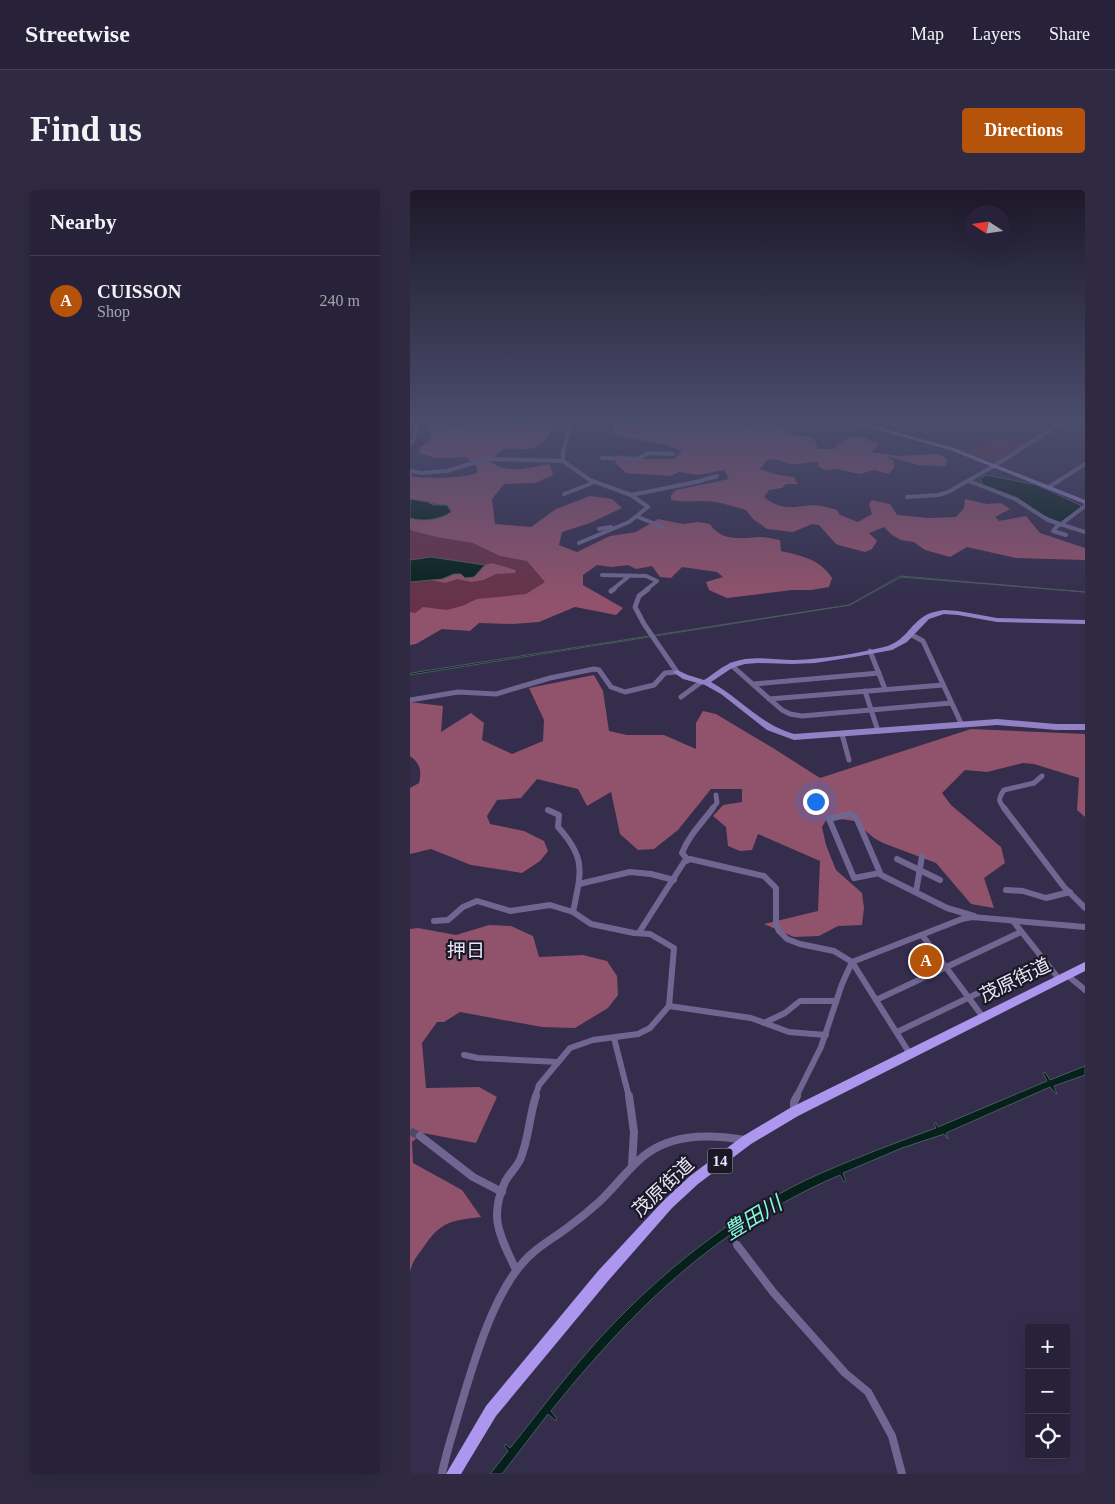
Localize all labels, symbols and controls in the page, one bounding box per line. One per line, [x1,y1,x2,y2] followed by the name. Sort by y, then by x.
[25,21,130,47] text: Streetwise
[911,24,944,44] text: Map
[972,24,1021,44] text: Layers
[1049,24,1090,44] text: Share
[962,108,1085,153] button: Directions
[30,110,142,149] text: Find us
[965,205,1010,250] north arrow
[50,210,117,234] text: Nearby
[97,281,181,302] text: CUISSON
[60,292,72,309] text: A
[320,292,360,309] text: 240 m
[97,303,130,320] text: Shop
[803,789,829,815] your location
[447,940,485,961] district label: 押日
[910,942,942,980] pin: A
[976,954,1054,1006] street label: 茂原街道
[708,1148,732,1174] road number: 14
[628,1153,698,1221] street label: 茂原街道
[720,1190,788,1245] water label: 豊田川
[1025,1324,1070,1459] map controls
[1025,1324,1070,1369] button: +
[1025,1369,1070,1414] button: −
[1025,1414,1070,1459] button: locate

